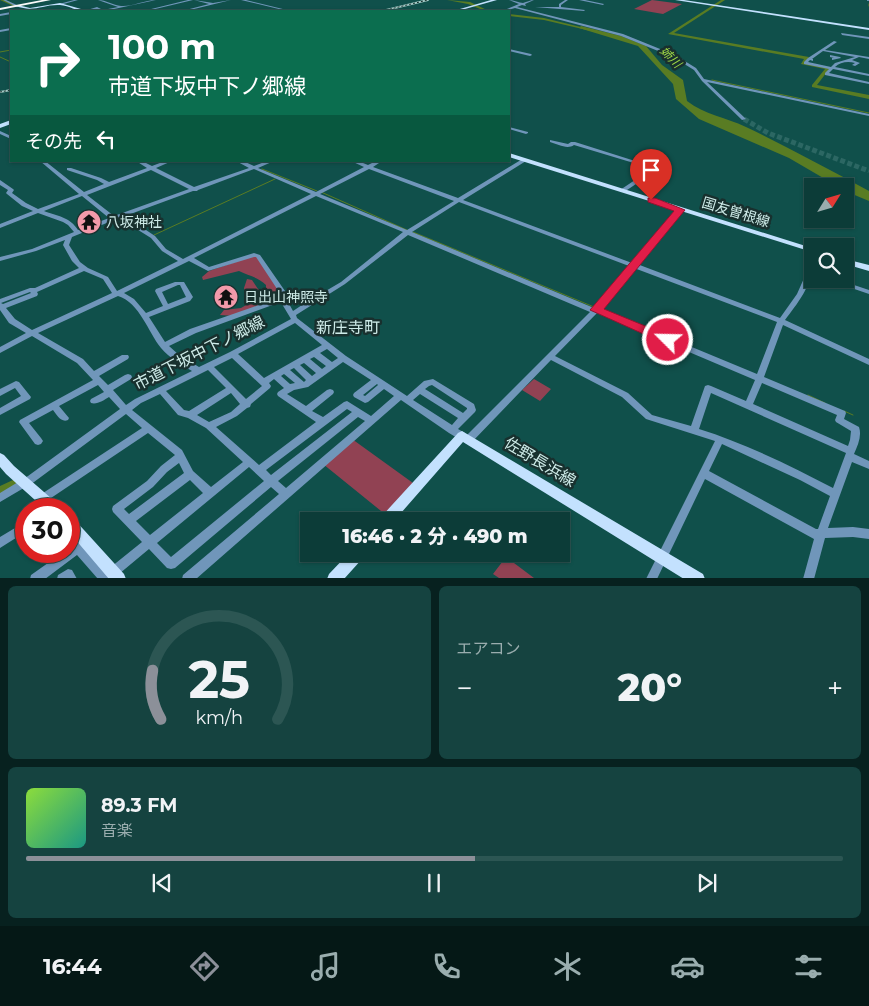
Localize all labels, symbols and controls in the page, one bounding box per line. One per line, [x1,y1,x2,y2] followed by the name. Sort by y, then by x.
[108,25,216,68] text: 100 m
[25,30,90,95] icon: right
[657,43,686,72] water label: 姉川
[108,73,306,100] text: 市道下坂中下ノ郷線
[92,125,120,153] icon: left
[25,130,82,153] text: その先
[630,149,672,200] pin
[637,156,665,184] icon: arrive
[804,178,854,228] north arrow
[804,178,854,288] map controls
[700,193,772,231] street label: 国友曽根線
[76,209,102,235] temple icon: 八坂神社
[106,213,162,231] place label: 八坂神社
[804,238,854,288] button: search
[213,284,239,310] temple icon: 日出山神照寺
[244,288,328,306] place label: 日出山神照寺
[131,312,267,394] street label: 市道下坂中下ノ郷線
[641,313,693,365] position arrow
[316,318,380,337] district label: 新庄寺町
[501,433,579,491] street label: 佐野長浜線
[15,498,80,563] speed limit sign: 30
[342,525,528,548] text: 16:46 · 2 分 · 490 m
[457,639,521,658] text: エアコン
[188,648,250,711] text: 25
[617,664,682,711] text: 20°
[457,671,473,705] text: −
[827,671,843,705] text: +
[195,707,243,728] text: km/h
[101,794,177,817] text: 89.3 FM
[101,821,133,840] text: 音楽
[148,869,176,897] icon: previous
[420,869,448,897] icon: pause
[693,869,721,897] icon: next
[187,949,222,984] icon: directions
[308,949,343,984] icon: music
[429,949,464,984] icon: phone
[550,949,585,984] icon: climate
[670,949,705,984] icon: car
[791,949,826,984] icon: filters
[43,953,102,980] text: 16:44

